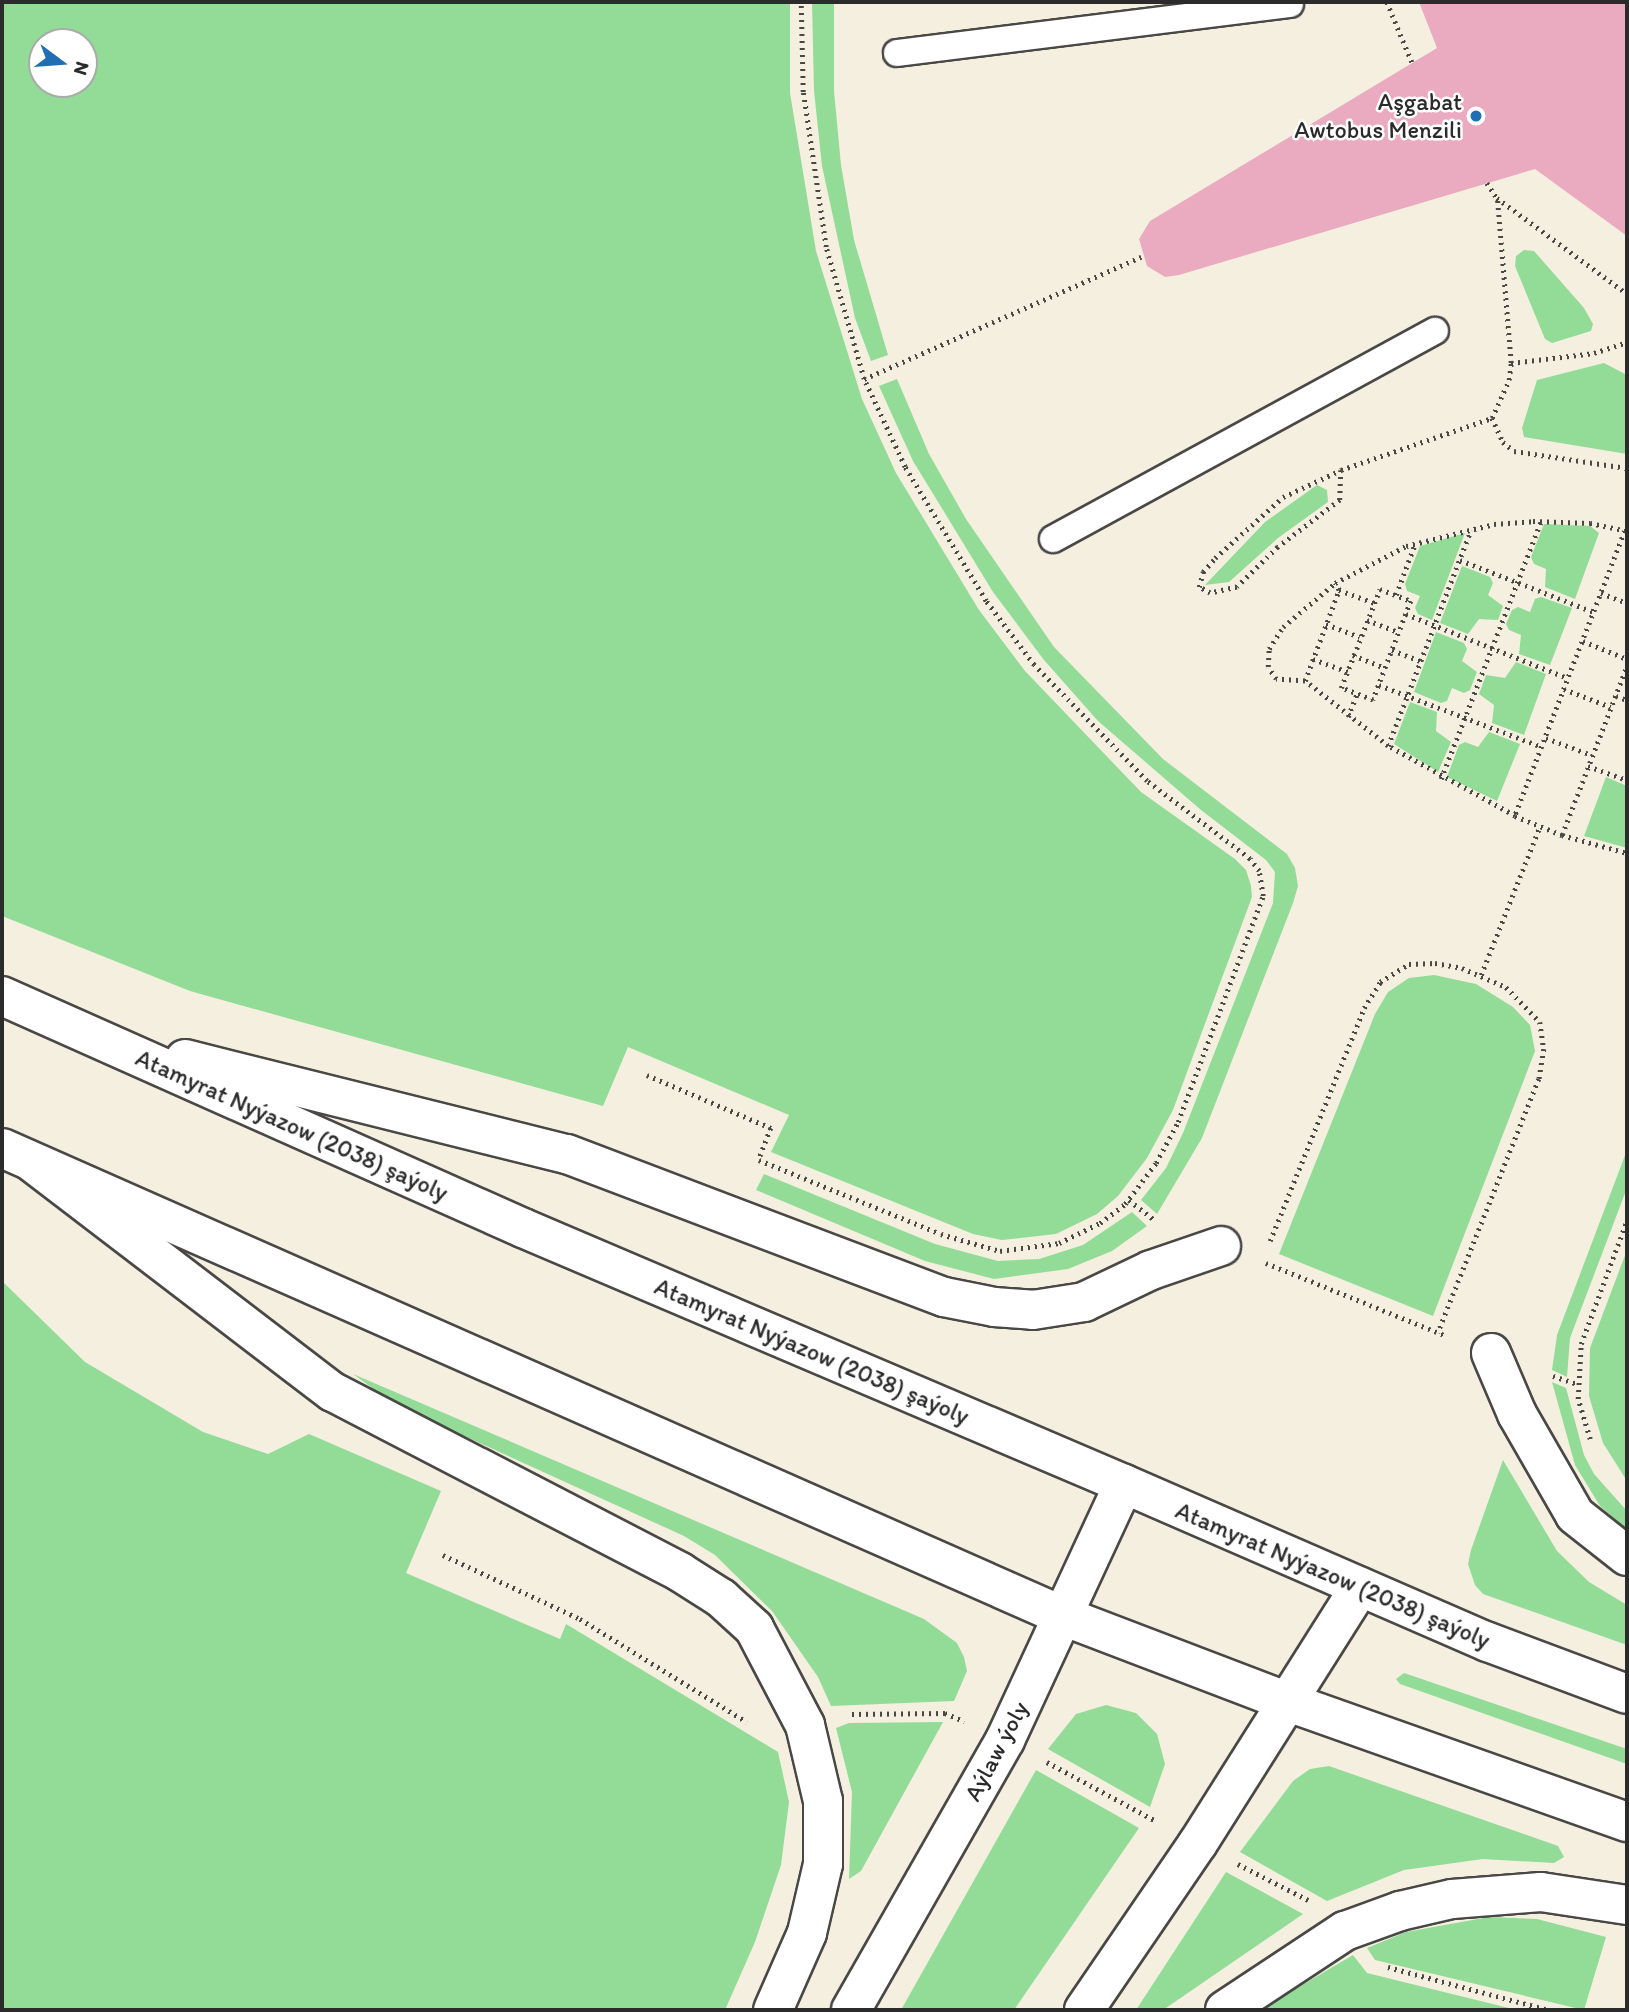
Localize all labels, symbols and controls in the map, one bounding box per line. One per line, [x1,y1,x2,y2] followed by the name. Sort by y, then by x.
[28,28,98,98] north arrow
[69,59,95,78] text: N
[1294,88,1462,144] place label: Aşgabat Awtobus Menzili
[1468,108,1484,124] marker: Aşgabat Awtobus Menzili
[131,1043,453,1207] street label: Atamyrat Nyýazow (2038) şaýoly
[650,1272,974,1430] street label: Atamyrat Nyýazow (2038) şaýoly
[1171,1496,1495,1654] street label: Atamyrat Nyýazow (2038) şaýoly
[958,1696,1034,1806] street label: Aýlaw ýoly

